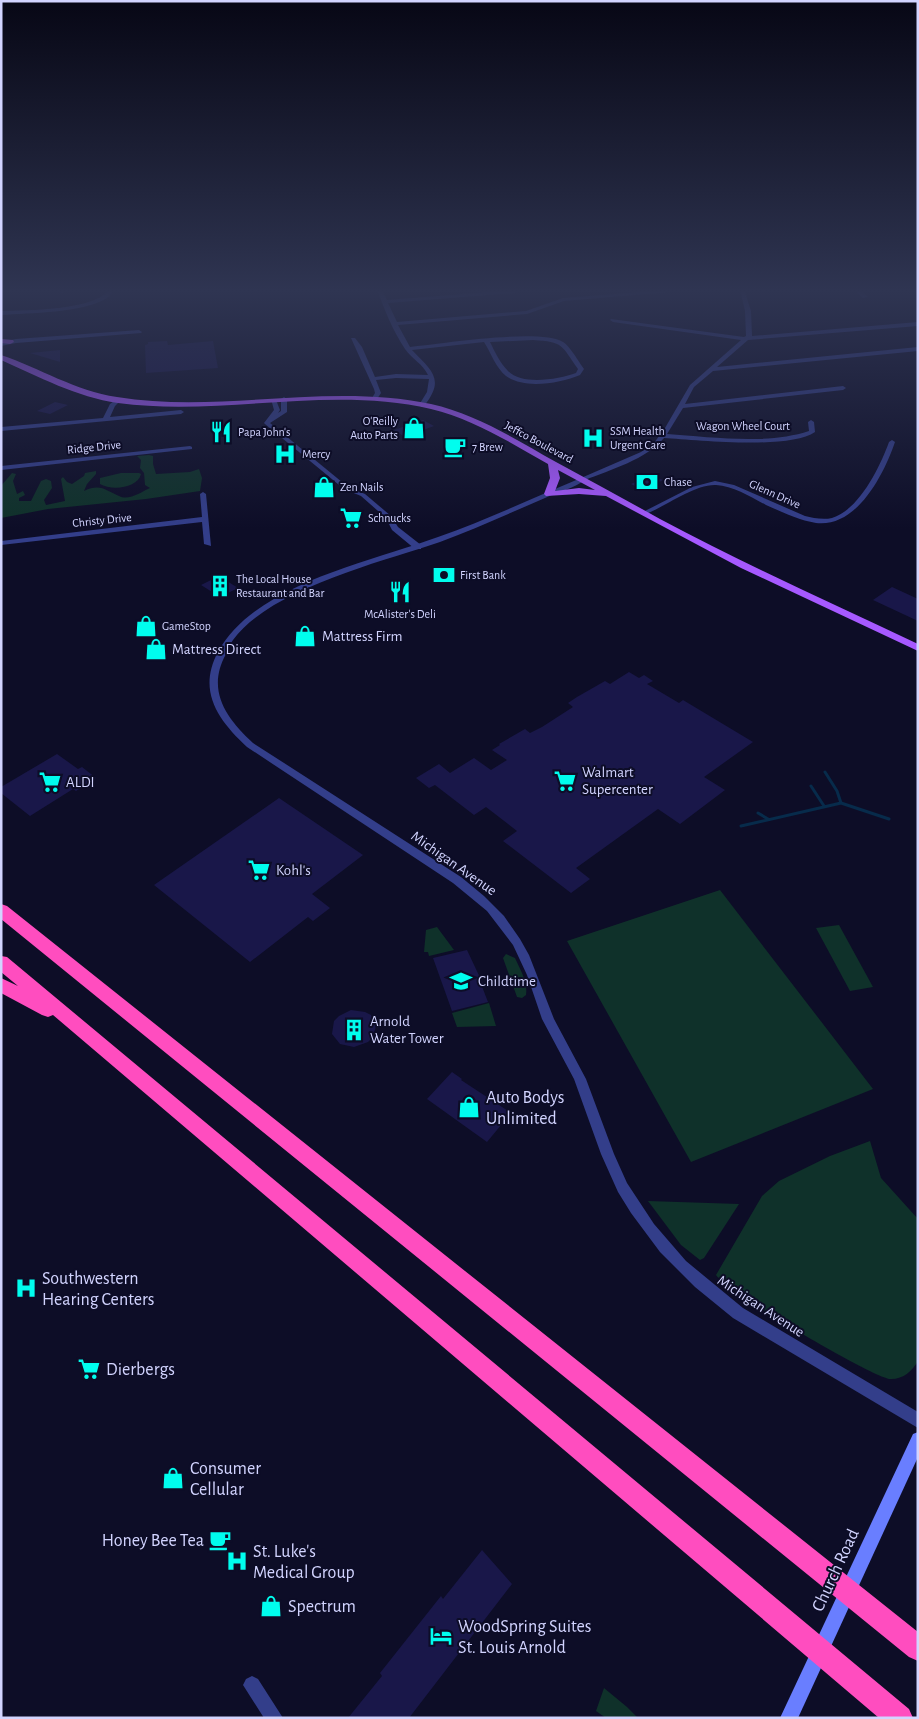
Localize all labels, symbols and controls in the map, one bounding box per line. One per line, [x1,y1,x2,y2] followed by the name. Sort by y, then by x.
[350,415,398,441] place label: O'Reilly Auto Parts
[401,415,427,441] shop icon: O'Reilly Auto Parts
[208,419,234,445] restaurant icon: Papa John's
[503,419,575,465] street label: Jeffco Boulevard
[696,420,790,432] street label: Wagon Wheel Court
[580,425,606,451] hospital icon: SSM Health Urgent Care
[610,425,666,451] place label: SSM Health Urgent Care
[238,426,290,438] place label: Papa John's
[442,434,468,460] cafe icon: 7 Brew
[66,438,122,456] street label: Ridge Drive
[272,441,298,467] hospital icon: Mercy
[472,441,503,453] place label: 7 Brew
[302,448,330,461] place label: Mercy
[634,469,660,495] bank icon: Chase
[311,474,337,500] shop icon: Zen Nails
[664,476,692,488] place label: Chase
[748,477,802,511] street label: Glenn Drive
[340,481,384,493] place label: Zen Nails
[338,505,364,531] supermarket icon: Schnucks
[72,511,132,530] street label: Christy Drive
[368,512,411,524] place label: Schnucks
[431,562,457,588] bank icon: First Bank
[460,569,506,581] place label: First Bank
[207,573,233,599] building icon: The Local House Restaurant and Bar
[236,573,324,599] place label: The Local House Restaurant and Bar
[387,579,413,605] restaurant icon: McAlister's Deli
[364,608,436,620] place label: McAlister's Deli
[133,613,159,639] shop icon: GameStop
[162,620,211,632] place label: GameStop
[292,623,318,649] shop icon: Mattress Firm
[322,629,403,644] place label: Mattress Firm
[143,636,169,662] shop icon: Mattress Direct
[172,642,261,657] place label: Mattress Direct
[582,765,653,797] place label: Walmart Supercenter
[552,768,578,794] supermarket icon: Walmart Supercenter
[37,769,63,795] supermarket icon: ALDI
[66,775,95,790] place label: ALDI
[408,828,499,898] street label: Michigan Avenue
[246,857,272,883] supermarket icon: Kohl's
[276,863,311,878] place label: Kohl's
[448,968,474,994] school or university icon: Childtime
[478,974,536,989] place label: Childtime
[370,1014,444,1046] place label: Arnold Water Tower
[341,1017,367,1043] building icon: Arnold Water Tower
[486,1089,565,1128] place label: Auto Bodys Unlimited
[456,1094,482,1120] shop icon: Auto Bodys Unlimited
[42,1270,154,1309] place label: Southwestern Hearing Centers
[714,1273,807,1340] street label: Michigan Avenue
[13,1275,39,1301] hospital icon: Southwestern Hearing Centers
[76,1356,102,1382] supermarket icon: Dierbergs
[106,1361,175,1379] place label: Dierbergs
[190,1460,261,1499] place label: Consumer Cellular
[160,1465,186,1491] shop icon: Consumer Cellular
[809,1526,863,1614] street label: Church Road
[207,1527,233,1553] cafe icon: Honey Bee Tea
[102,1532,204,1550] place label: Honey Bee Tea
[253,1543,355,1582] place label: St. Luke's Medical Group
[224,1548,250,1574] hospital icon: St. Luke's Medical Group
[258,1593,284,1619] shop icon: Spectrum
[288,1598,356,1616] place label: Spectrum
[458,1618,591,1657] place label: WoodSpring Suites St. Louis Arnold
[428,1623,454,1649] hotel icon: WoodSpring Suites St. Louis Arnold

